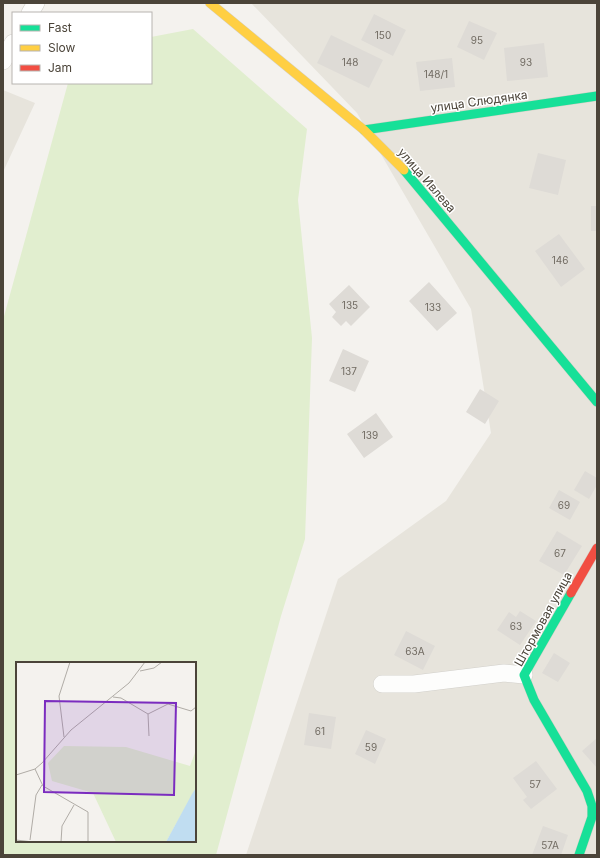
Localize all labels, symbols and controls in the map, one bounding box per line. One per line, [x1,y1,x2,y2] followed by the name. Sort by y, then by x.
[12,12,152,84] legend
[48,20,72,35] text: Fast
[375,29,391,41] house number: 150
[471,34,483,46] house number: 95
[48,40,76,55] text: Slow
[342,56,358,68] house number: 148
[520,56,532,68] house number: 93
[48,60,72,75] text: Jam
[424,68,448,80] house number: 148/1
[430,87,528,115] street label: улица Слюдянка
[395,145,459,215] street label: улица Ивлева
[552,254,568,266] house number: 146
[342,299,358,311] house number: 135
[425,301,441,313] house number: 133
[341,365,357,377] house number: 137
[362,429,378,441] house number: 139
[558,499,570,511] house number: 69
[554,547,566,559] house number: 67
[511,569,575,669] street label: Штормовая улица
[510,620,522,632] house number: 63
[405,645,425,657] house number: 63А
[16,662,196,842] inset map
[315,725,325,737] house number: 61
[365,741,377,753] house number: 59
[529,778,541,790] house number: 57
[541,839,559,851] house number: 57А

